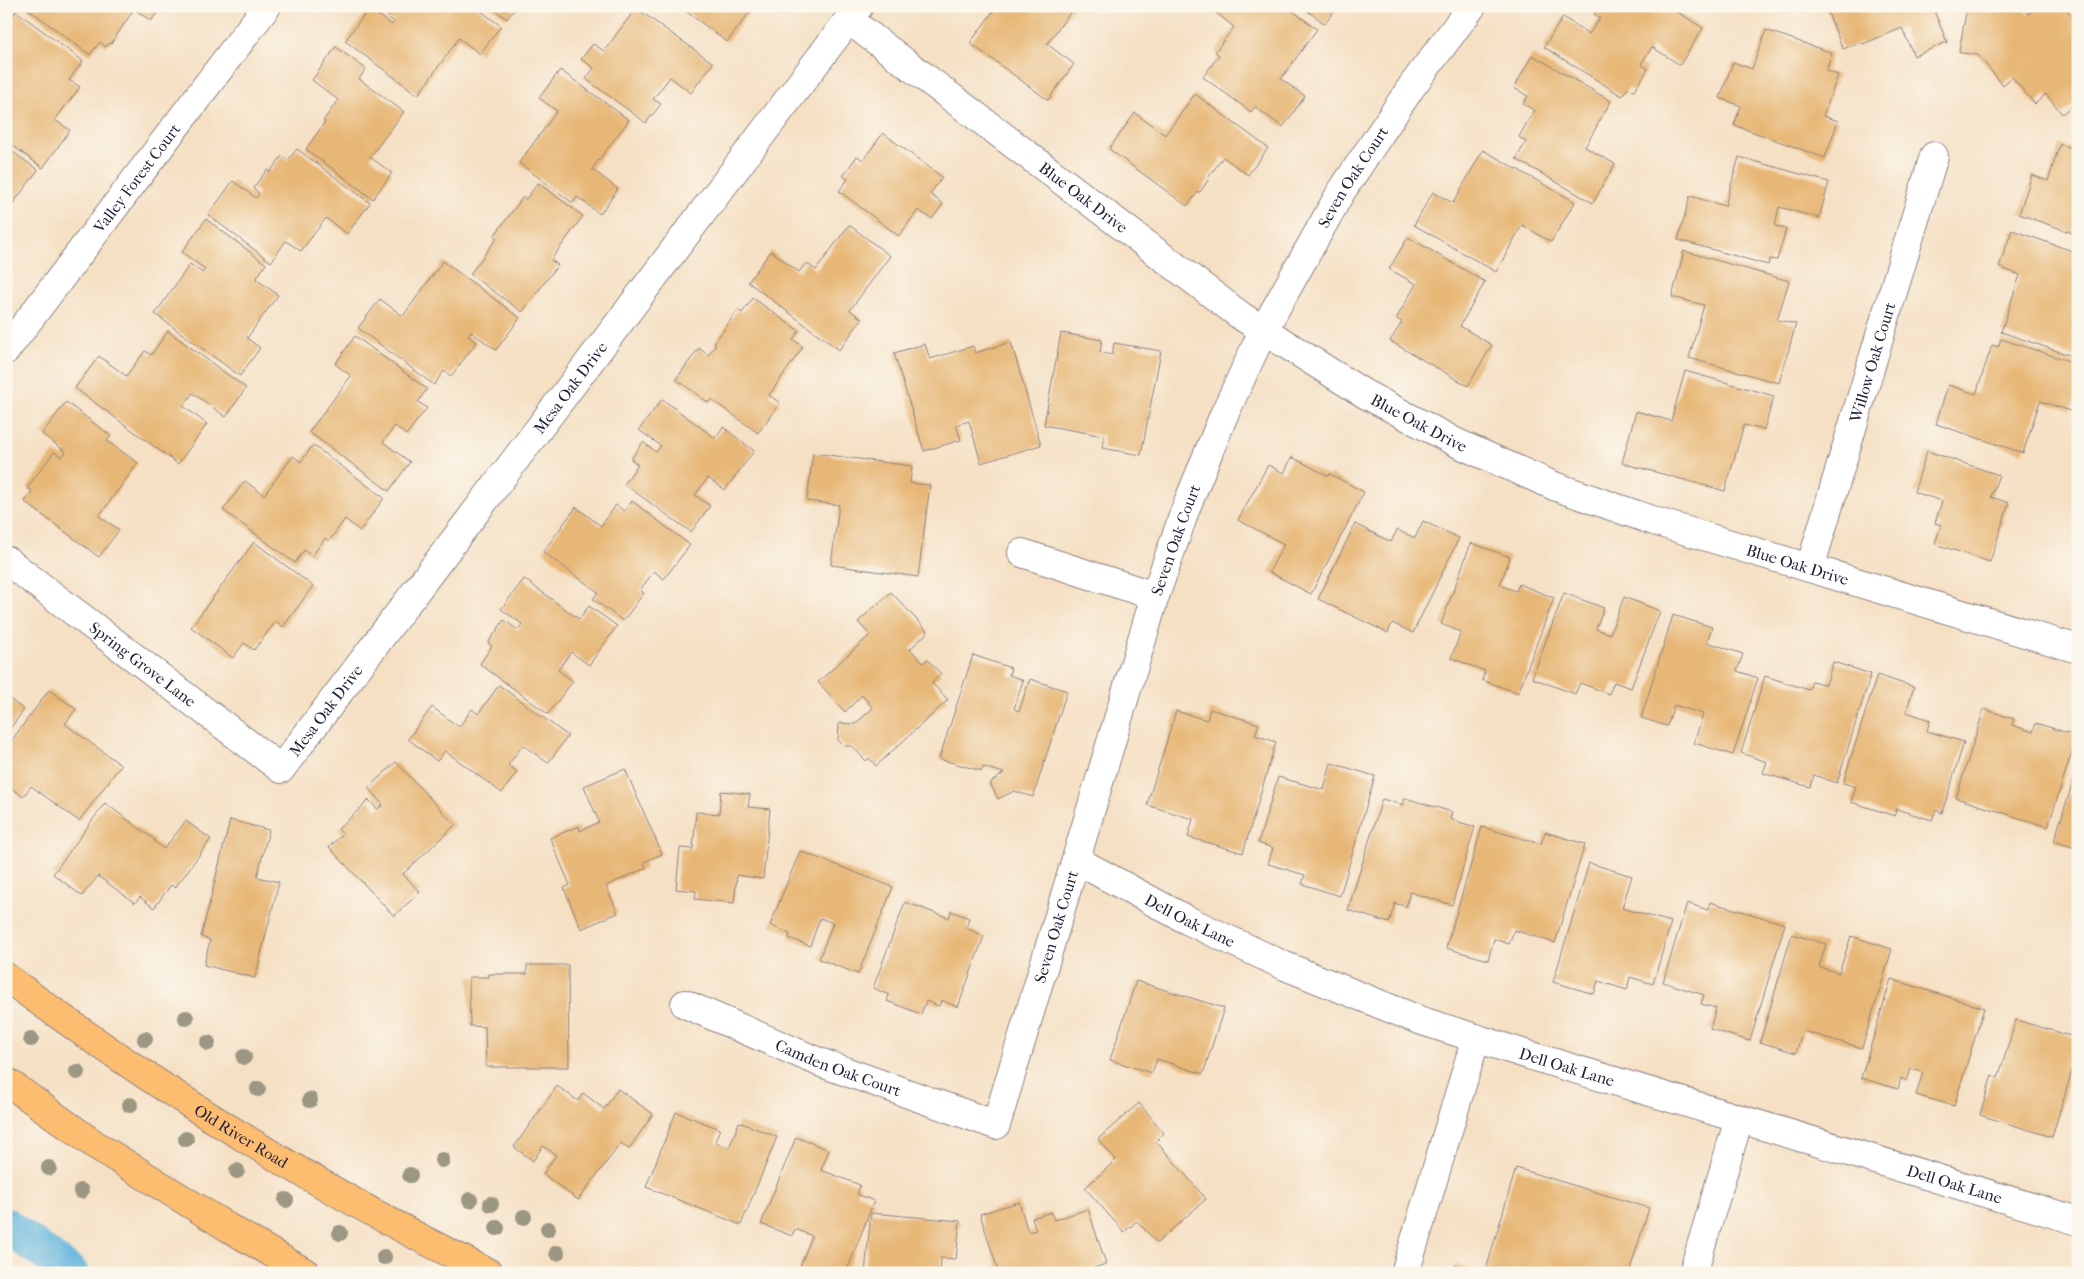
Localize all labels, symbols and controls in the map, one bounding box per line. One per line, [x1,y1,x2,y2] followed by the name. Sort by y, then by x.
[89,119,184,237] street label: Valley Forest Court
[1313,122,1392,231] street label: Seven Oak Court
[1036,158,1132,237] street label: Blue Oak Drive
[1845,300,1899,425] street label: Willow Oak Court
[529,338,611,437] street label: Mesa Oak Drive
[1368,390,1470,456] street label: Blue Oak Drive
[1147,481,1204,598] street label: Seven Oak Court
[1744,540,1851,589] street label: Blue Oak Drive
[86,618,200,711] street label: Spring Grove Lane
[285,661,366,760] street label: Mesa Oak Drive
[1030,868,1082,985] street label: Seven Oak Court
[1142,890,1238,951] street label: Dell Oak Lane
[773,1035,904,1100] street label: Camden Oak Court
[1517,1043,1617,1090] street label: Dell Oak Lane
[191,1100,292,1172] street label: Old River Road
[1905,1160,2005,1207] street label: Dell Oak Lane

